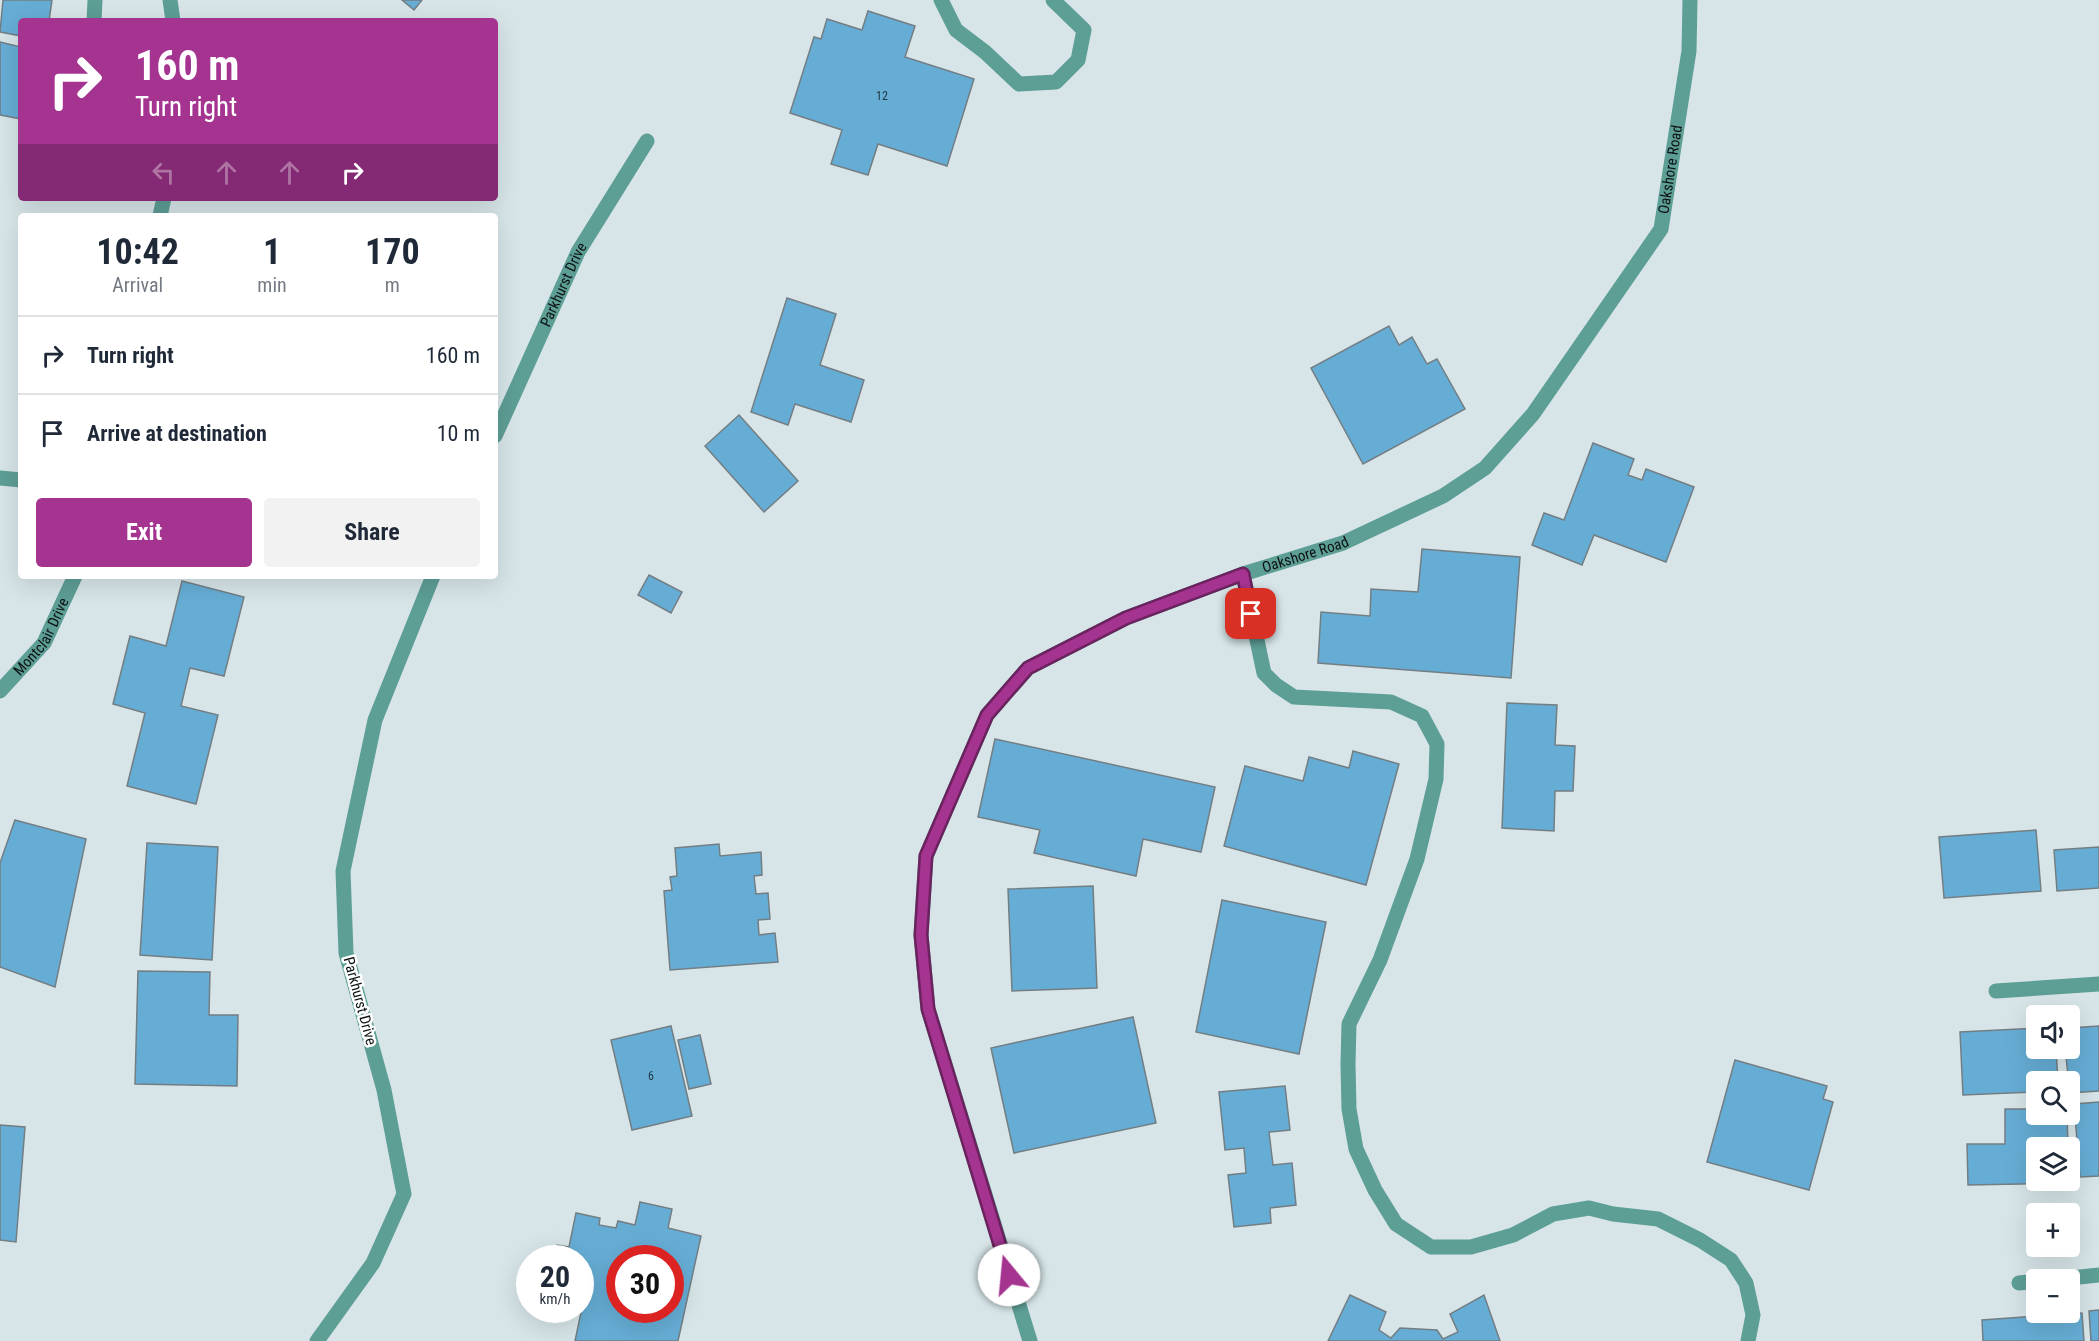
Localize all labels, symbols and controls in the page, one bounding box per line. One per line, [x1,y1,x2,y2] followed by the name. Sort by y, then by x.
[135,41,240,90] text: 160 m
[36,42,114,120] icon: right
[876,89,888,103] house number: 12
[135,91,237,123] text: Turn right
[1655,124,1686,215] street label: Oakshore Road
[147,156,180,189] icon: left
[210,156,243,189] icon: ahead
[273,156,306,189] icon: ahead
[336,156,369,189] icon: right
[96,231,179,273] text: 10:42
[263,231,281,273] text: 1
[365,231,420,273] text: 170
[536,239,591,330] street label: Parkhurst Drive
[112,273,163,297] text: Arrival
[257,273,287,297] text: min
[385,273,400,297] text: m
[36,339,69,372] icon: right
[87,343,174,368] text: Turn right
[426,343,480,368] text: 160 m
[36,417,69,450] icon: arrive
[87,421,267,446] text: Arrive at destination
[437,421,480,446] text: 10 m
[36,498,252,567] button: Exit
[264,498,480,567] button: Share
[1260,533,1352,577] street label: Oakshore Road
[1225,588,1276,639] pin
[10,595,73,679] street label: Montclair Drive
[1234,597,1267,630] icon: arrive
[340,955,380,1047] street label: Parkhurst Drive
[2026,1005,2080,1323] map controls
[2026,1005,2080,1059] button: sound
[648,1069,654,1083] house number: 6
[2026,1071,2080,1125] button: search
[2026,1137,2080,1191] button: layers
[2026,1203,2080,1257] button: +
[977,1243,1041,1307] position arrow
[606,1245,684,1323] speed limit sign: 30
[540,1259,570,1294] text: 20
[2026,1269,2080,1323] button: −
[540,1290,570,1308] text: km/h

